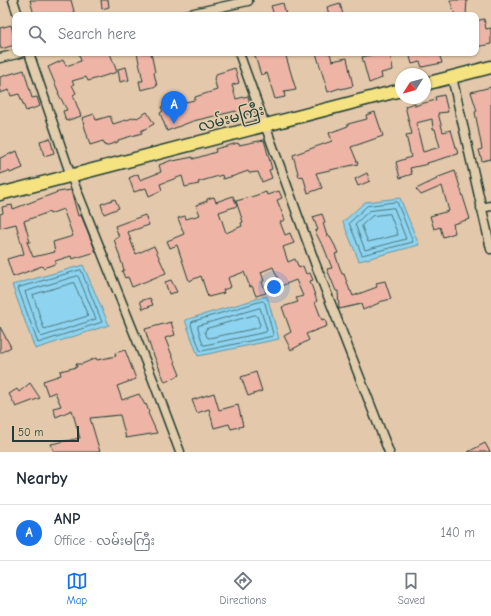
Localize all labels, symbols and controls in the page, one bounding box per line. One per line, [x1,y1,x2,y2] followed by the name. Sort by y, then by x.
[12,12,479,56] search box
[26,23,48,45] icon: search
[58,25,136,43] text: Search here
[395,68,431,104] north arrow
[161,91,187,124] pin: A
[196,100,267,138] street label: လမ်းမကြီး
[264,277,284,297] your location
[12,424,79,443] scale bar
[18,426,43,439] text: 50 m
[16,469,67,488] text: Nearby
[54,510,80,528] text: ANP
[25,525,33,540] text: A
[441,525,475,540] text: 140 m
[54,533,155,548] text: Office · လမ်းမကြီး
[66,570,88,607] tab: Map
[220,570,266,607] tab: Directions
[398,570,425,607] tab: Saved

